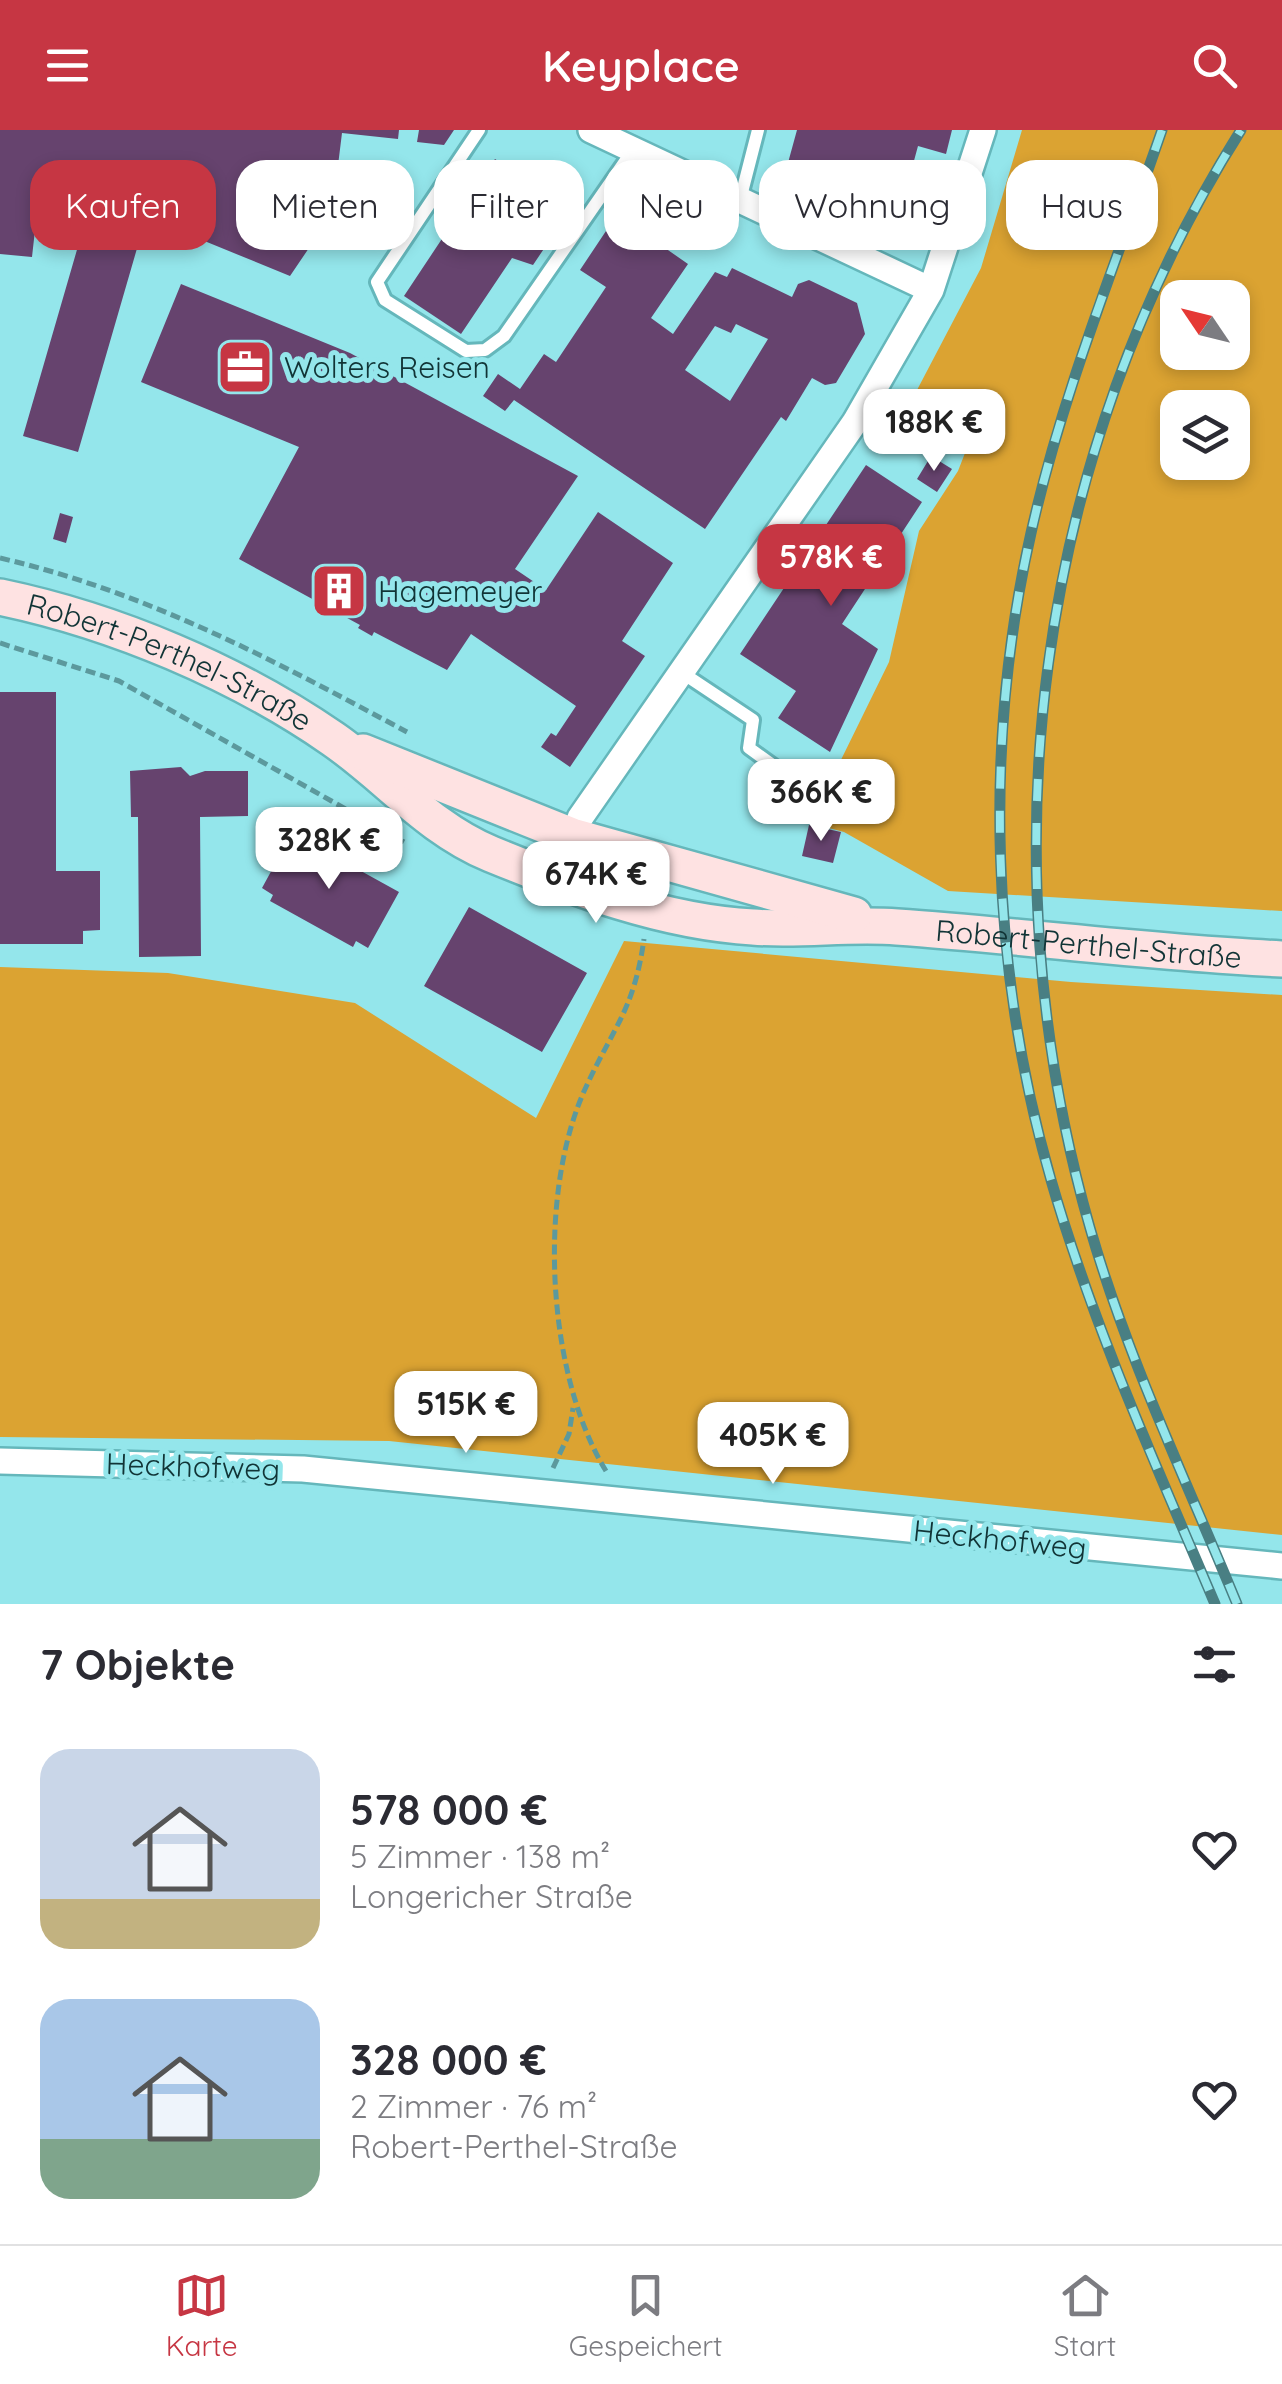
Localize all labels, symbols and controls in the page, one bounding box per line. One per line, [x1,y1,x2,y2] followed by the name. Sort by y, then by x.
[542,37,740,93] text: Keyplace
[40,38,95,93] icon: menu
[1187,38,1242,93] icon: search
[30,160,216,250] chip: Kaufen
[236,160,414,250] chip: Mieten
[434,160,584,250] chip: Filter
[604,160,739,250] chip: Neu
[759,160,986,250] chip: Wohnung
[1006,160,1158,250] chip: Haus
[1160,280,1250,370] north arrow
[1160,280,1250,480] map controls
[215,337,275,397] office icon: Wolters Reisen
[284,348,490,386] place label: Wolters Reisen
[853,389,1015,474] pin: 188K €
[1160,390,1250,480] button: layers
[885,401,983,441] text: 188K €
[750,524,912,609] pin: 578K €
[779,536,883,576] text: 578K €
[309,561,369,621] building icon: Hagemeyer
[378,572,543,610] place label: Hagemeyer
[23,585,319,739] street label: Robert-Perthel-Straße
[740,759,902,844] pin: 366K €
[770,771,872,811] text: 366K €
[248,807,410,892] pin: 328K €
[278,819,380,859] text: 328K €
[515,841,677,926] pin: 674K €
[545,853,647,893] text: 674K €
[934,911,1243,976] street label: Robert-Perthel-Straße
[385,1371,547,1456] pin: 515K €
[416,1383,516,1423] text: 515K €
[692,1402,854,1487] pin: 405K €
[720,1414,826,1454] text: 405K €
[105,1444,281,1488] street label: Heckhofweg
[911,1511,1089,1567] street label: Heckhofweg
[1187,1637,1242,1692] icon: filters
[40,1638,235,1691] text: 7 Objekte
[350,1783,547,1836] text: 578 000 €
[120,1789,240,1909] icon: home
[1187,1822,1242,1877] icon: heart
[350,1836,610,1876] text: 5 Zimmer · 138 m²
[350,1876,633,1916] text: Longericher Straße
[350,2033,547,2086] text: 328 000 €
[120,2039,240,2159] icon: home
[1187,2072,1242,2127] icon: heart
[350,2086,597,2126] text: 2 Zimmer · 76 m²
[350,2126,677,2166] text: Robert-Perthel-Straße
[166,2268,237,2363] tab: Karte
[569,2268,723,2363] tab: Gespeichert
[1054,2268,1116,2363] tab: Start

